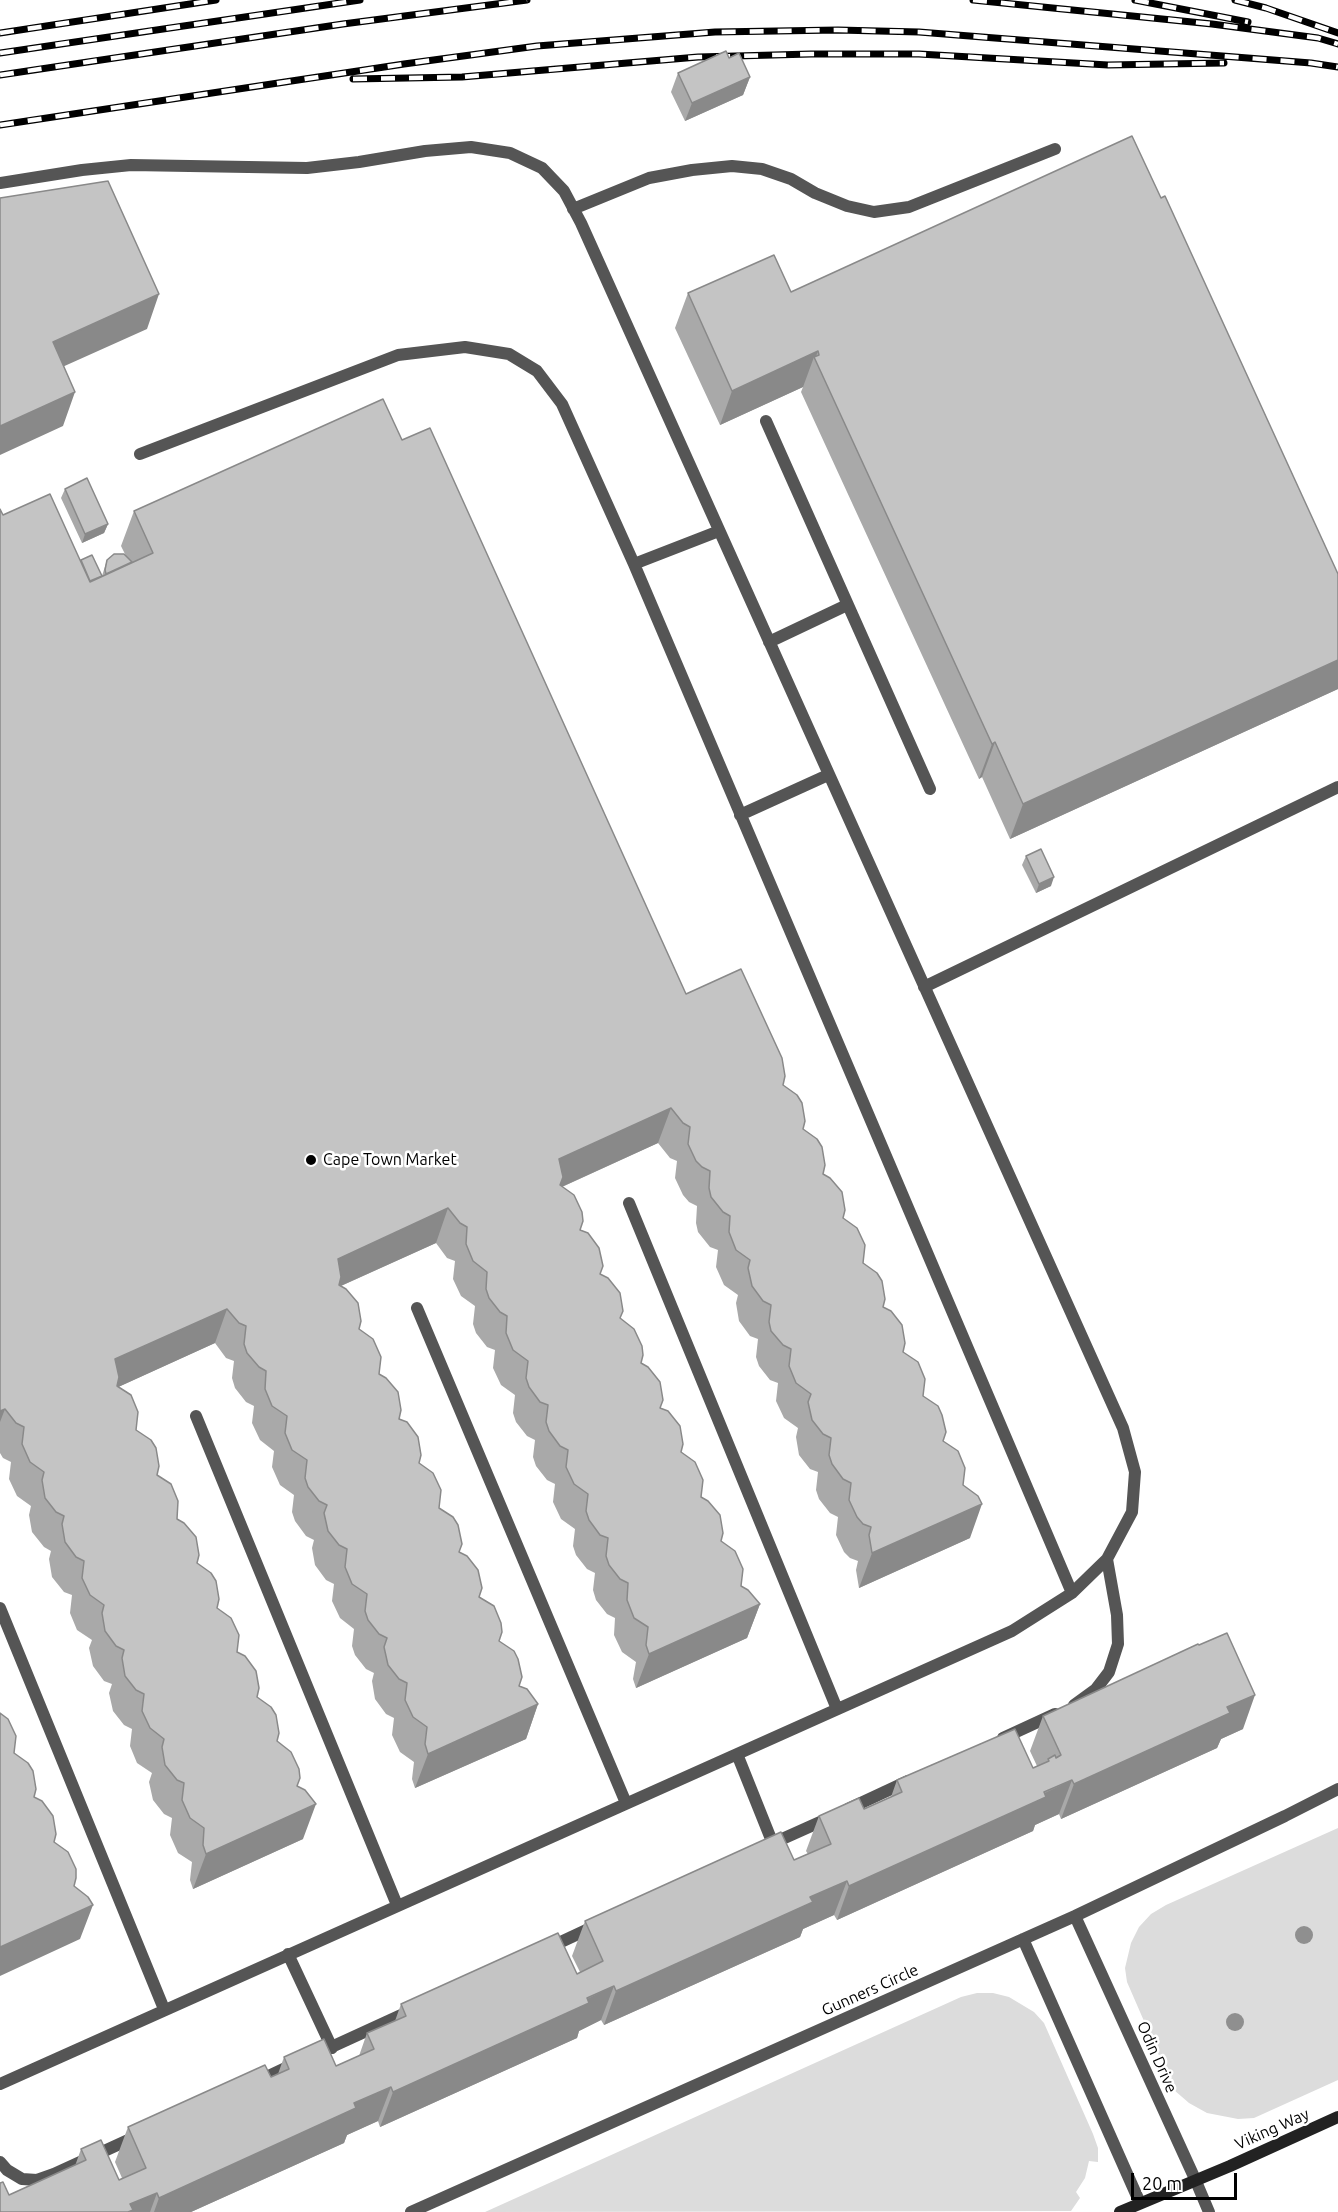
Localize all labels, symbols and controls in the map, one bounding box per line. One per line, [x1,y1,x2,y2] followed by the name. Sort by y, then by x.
[323,1150,457,1170] place label: Cape Town Market
[304,1153,318,1167] marker: Cape Town Market
[819,1960,921,2020] street label: Gunners Circle
[1133,2018,1181,2096] street label: Odin Drive
[1232,2104,1312,2154] street label: Viking Way
[1134,2161,1240,2199] scale bar
[1142,2173,1182,2193] text: 20 m

